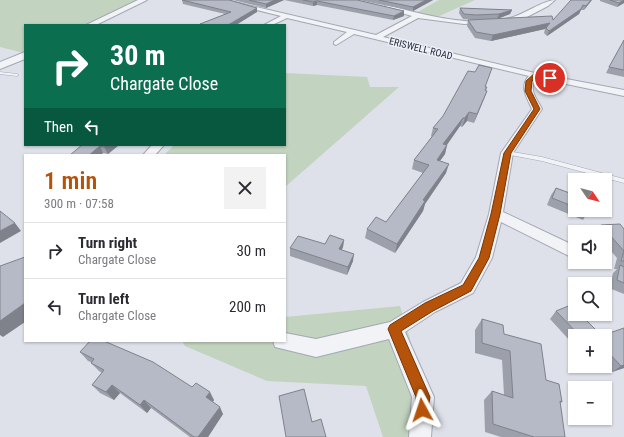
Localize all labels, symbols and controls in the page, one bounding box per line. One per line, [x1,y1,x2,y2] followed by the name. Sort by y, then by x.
[388,35,454,62] street label: ERISWELL ROAD
[110,39,166,72] text: 30 m
[44,40,96,92] icon: right
[533,61,567,95] pin
[539,67,561,89] icon: arrive
[110,73,218,94] text: Chargate Close
[81,116,103,138] icon: left
[44,118,73,136] text: Then
[44,167,97,195] text: 1 min
[224,167,266,209] button: close
[568,173,612,217] north arrow
[568,173,612,425] map controls
[44,196,114,211] text: 300 m · 07:58
[568,225,612,269] button: sound
[78,234,137,252] text: Turn right
[44,240,66,262] icon: right
[236,242,266,260] text: 30 m
[78,252,156,267] text: Chargate Close
[568,277,612,321] button: search
[78,290,129,308] text: Turn left
[44,296,66,318] icon: left
[229,298,266,316] text: 200 m
[78,308,156,323] text: Chargate Close
[568,329,612,373] button: +
[568,381,612,425] button: −
[401,389,443,431] position arrow

